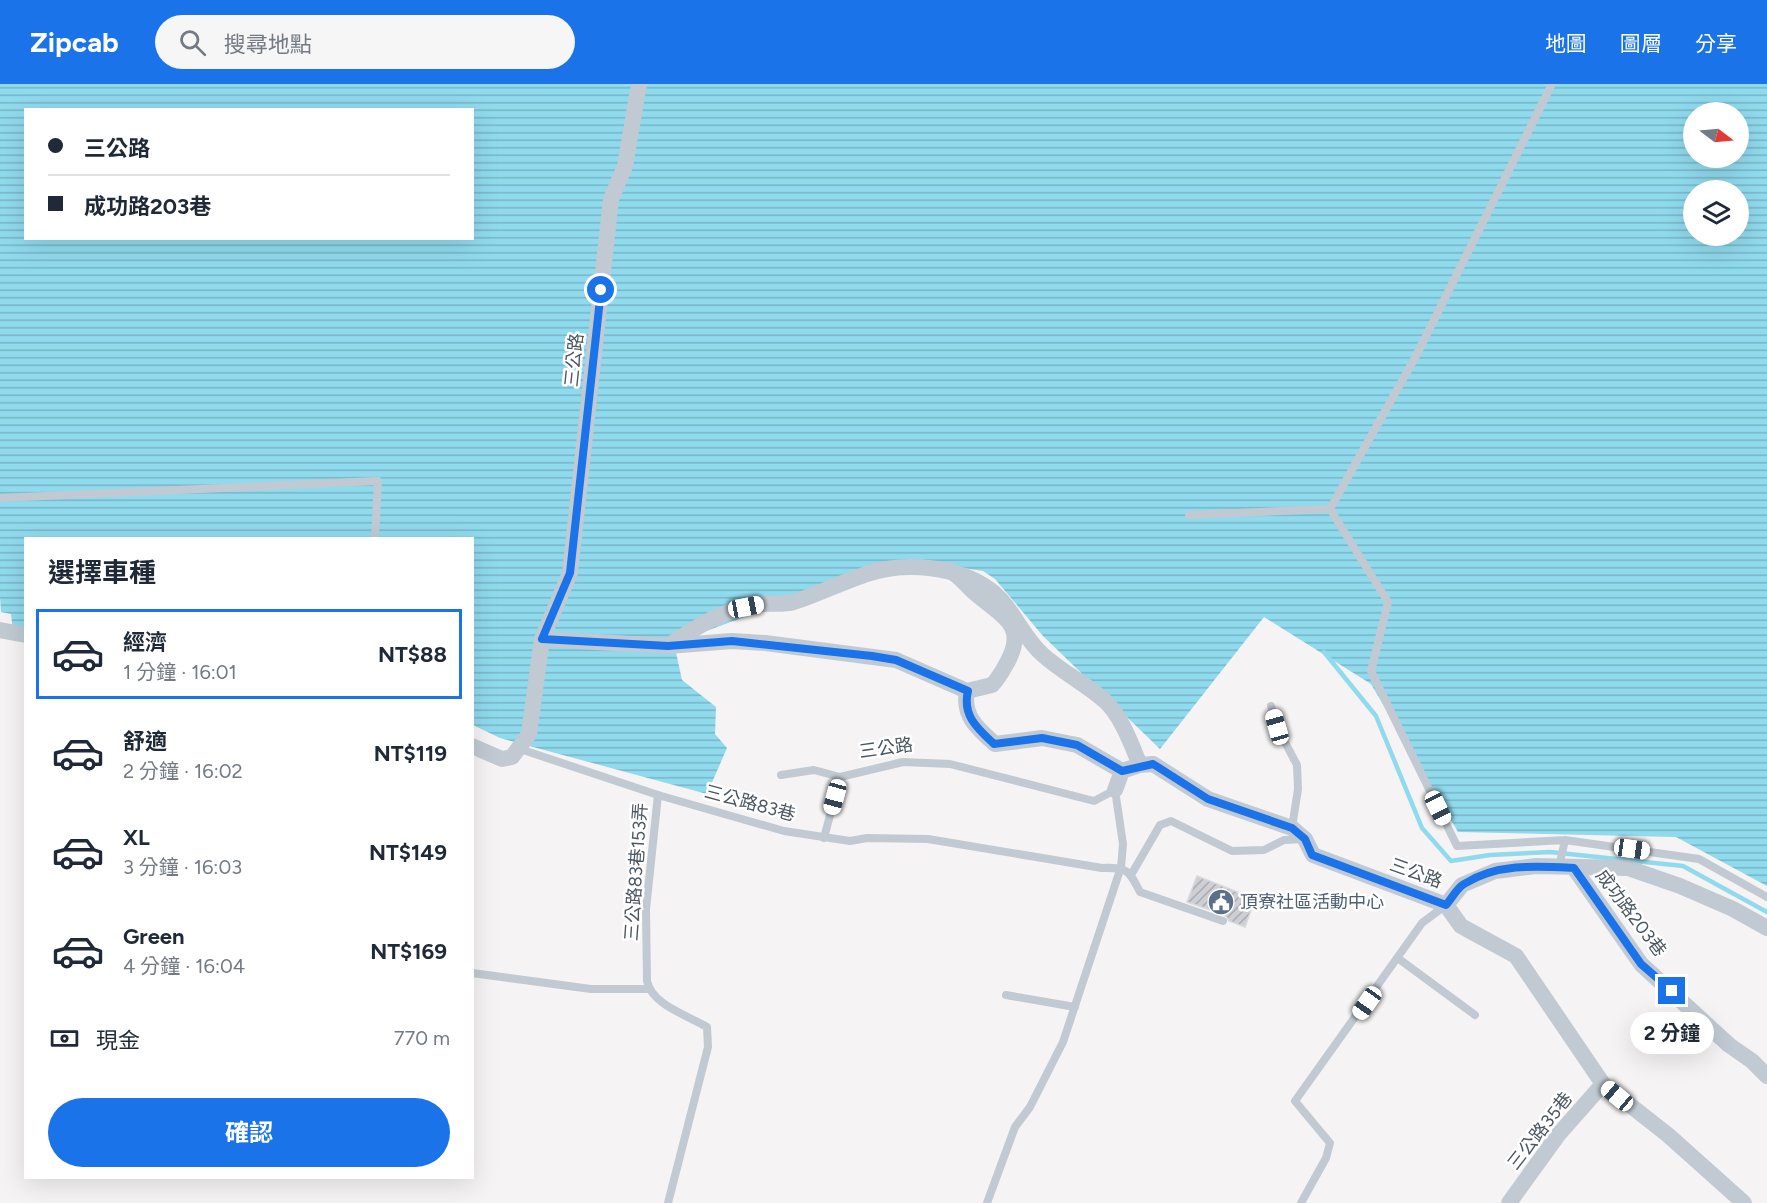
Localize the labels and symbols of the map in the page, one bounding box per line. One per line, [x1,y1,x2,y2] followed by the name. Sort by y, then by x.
[1683,102,1749,168] north arrow
[587,276,614,303] route start
[560,332,588,388] street label: 三公路
[727,595,765,619] car
[1263,707,1291,747] car
[858,733,914,763] street label: 三公路
[822,777,848,817] car
[702,780,798,826] street label: 三公路83巷
[1422,788,1454,828] car
[620,802,652,942] street label: 三公路83巷153弄
[1613,838,1651,860] car
[1387,853,1445,893] street label: 三公路
[1591,865,1671,961] street label: 成功路203巷
[1206,887,1236,917] public building icon: 頂寮社區活動中心
[1240,891,1384,913] place label: 頂寮社區活動中心
[1658,977,1685,1004] route end
[1349,983,1385,1023] car
[1630,1012,1714,1054] callout: 2 分鐘
[1597,1078,1637,1114] car
[1503,1088,1577,1174] street label: 三公路35巷

